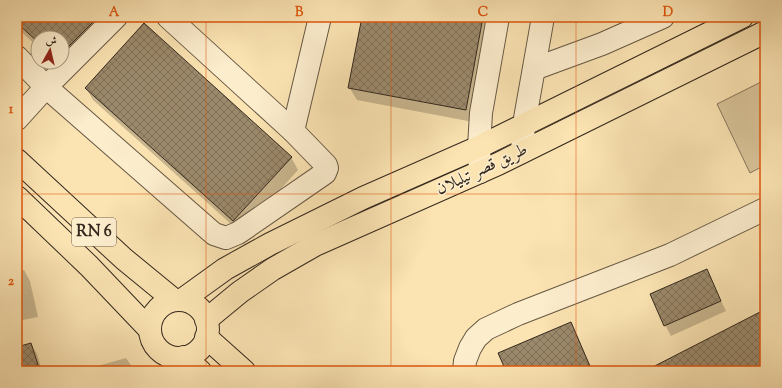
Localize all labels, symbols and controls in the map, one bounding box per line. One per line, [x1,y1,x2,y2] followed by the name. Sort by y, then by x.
[109,4,120,22] text: A
[295,4,304,22] text: B
[478,4,488,22] text: C
[663,4,673,22] text: D
[30,30,70,70] north arrow
[45,32,58,50] text: ش
[9,101,14,119] text: 1
[432,138,532,202] street label: طريق قصر تيليلان
[72,218,116,246] road number: RN 6
[8,273,15,291] text: 2

